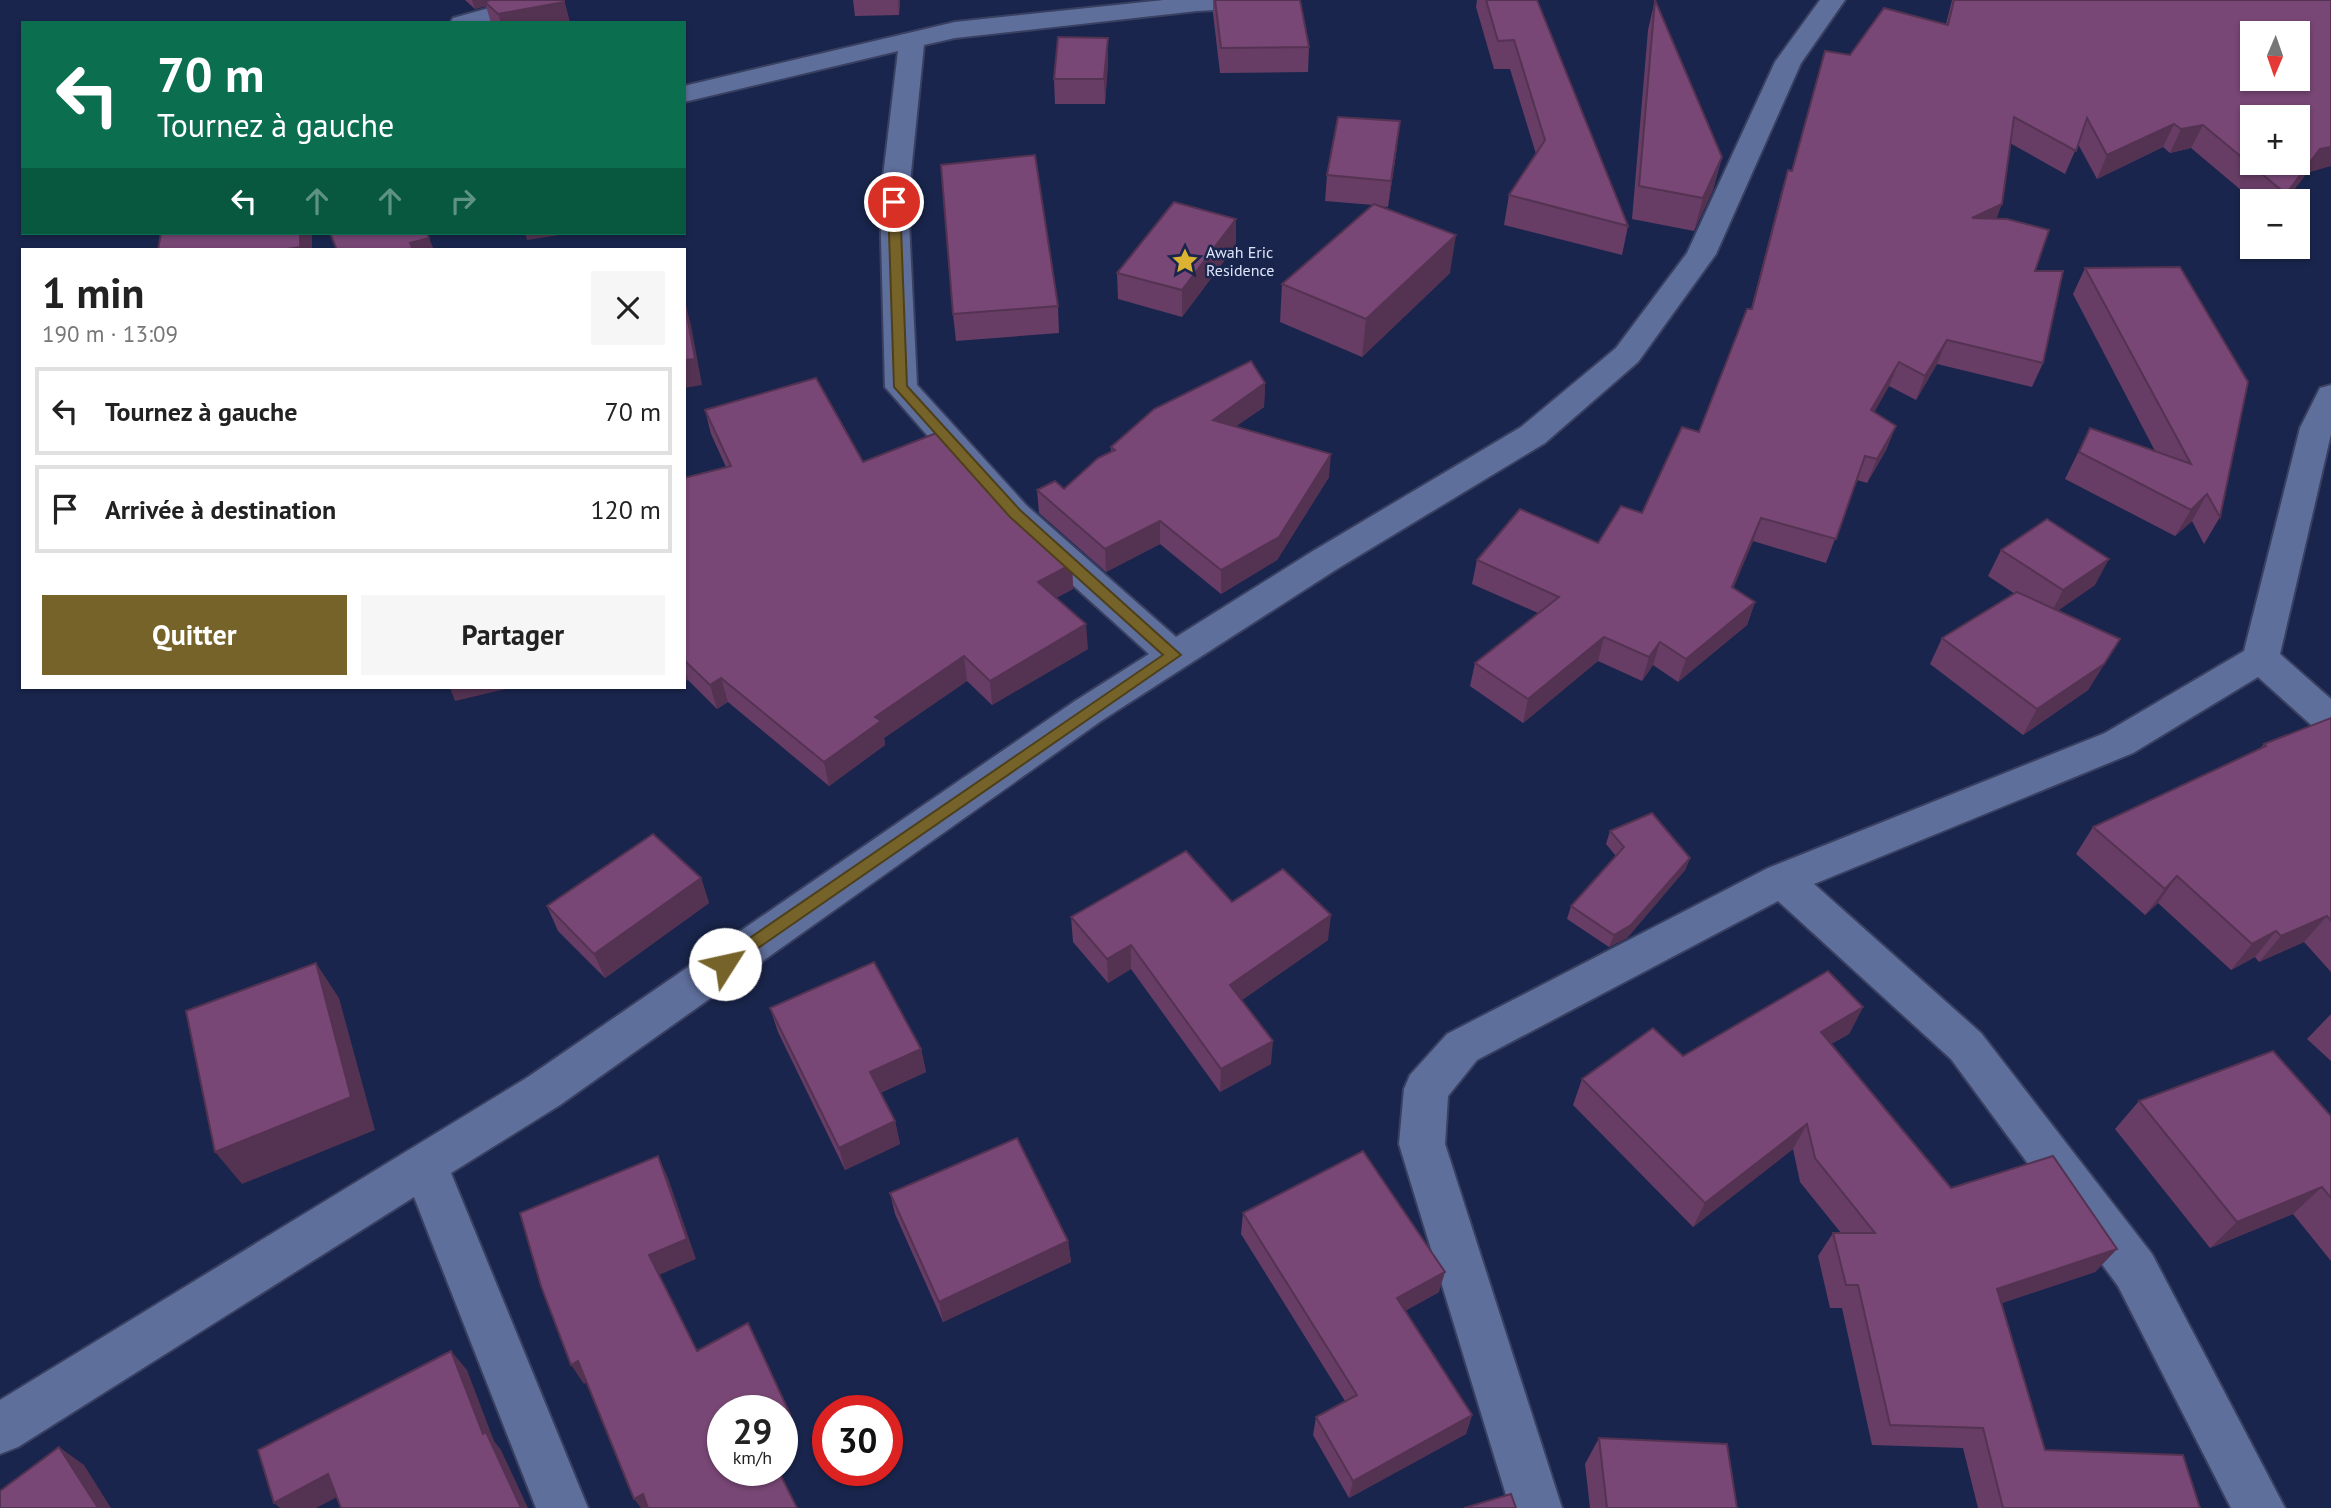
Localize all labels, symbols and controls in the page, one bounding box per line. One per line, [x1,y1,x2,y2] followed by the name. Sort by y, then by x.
[2240,21,2310,91] north arrow
[2240,21,2310,259] map controls
[157,42,264,106] text: 70 m
[42,49,133,140] icon: left
[157,104,394,146] text: Tournez à gauche
[2240,105,2310,175] button: +
[864,172,924,232] pin
[225,182,263,220] icon: left
[298,182,336,220] icon: ahead
[371,182,409,220] icon: ahead
[444,182,482,220] icon: right
[875,183,913,221] icon: arrive
[2240,189,2310,259] button: −
[1206,242,1274,280] place label: Awah Eric Residence
[1170,246,1200,276] place icon: Awah Eric Residence
[42,265,144,320] text: 1 min
[591,271,665,345] button: close
[42,319,178,348] text: 190 m · 13:09
[46,392,84,430] icon: left
[105,395,297,428] text: Tournez à gauche
[605,395,661,428] text: 70 m
[46,490,84,528] icon: arrive
[105,493,336,526] text: Arrivée à destination
[590,493,661,526] text: 120 m
[42,595,347,675] button: Quitter
[361,595,665,675] button: Partager
[688,927,762,1001] position arrow
[812,1395,903,1486] speed limit sign: 30
[733,1408,772,1454] text: 29
[733,1446,772,1469] text: km/h

